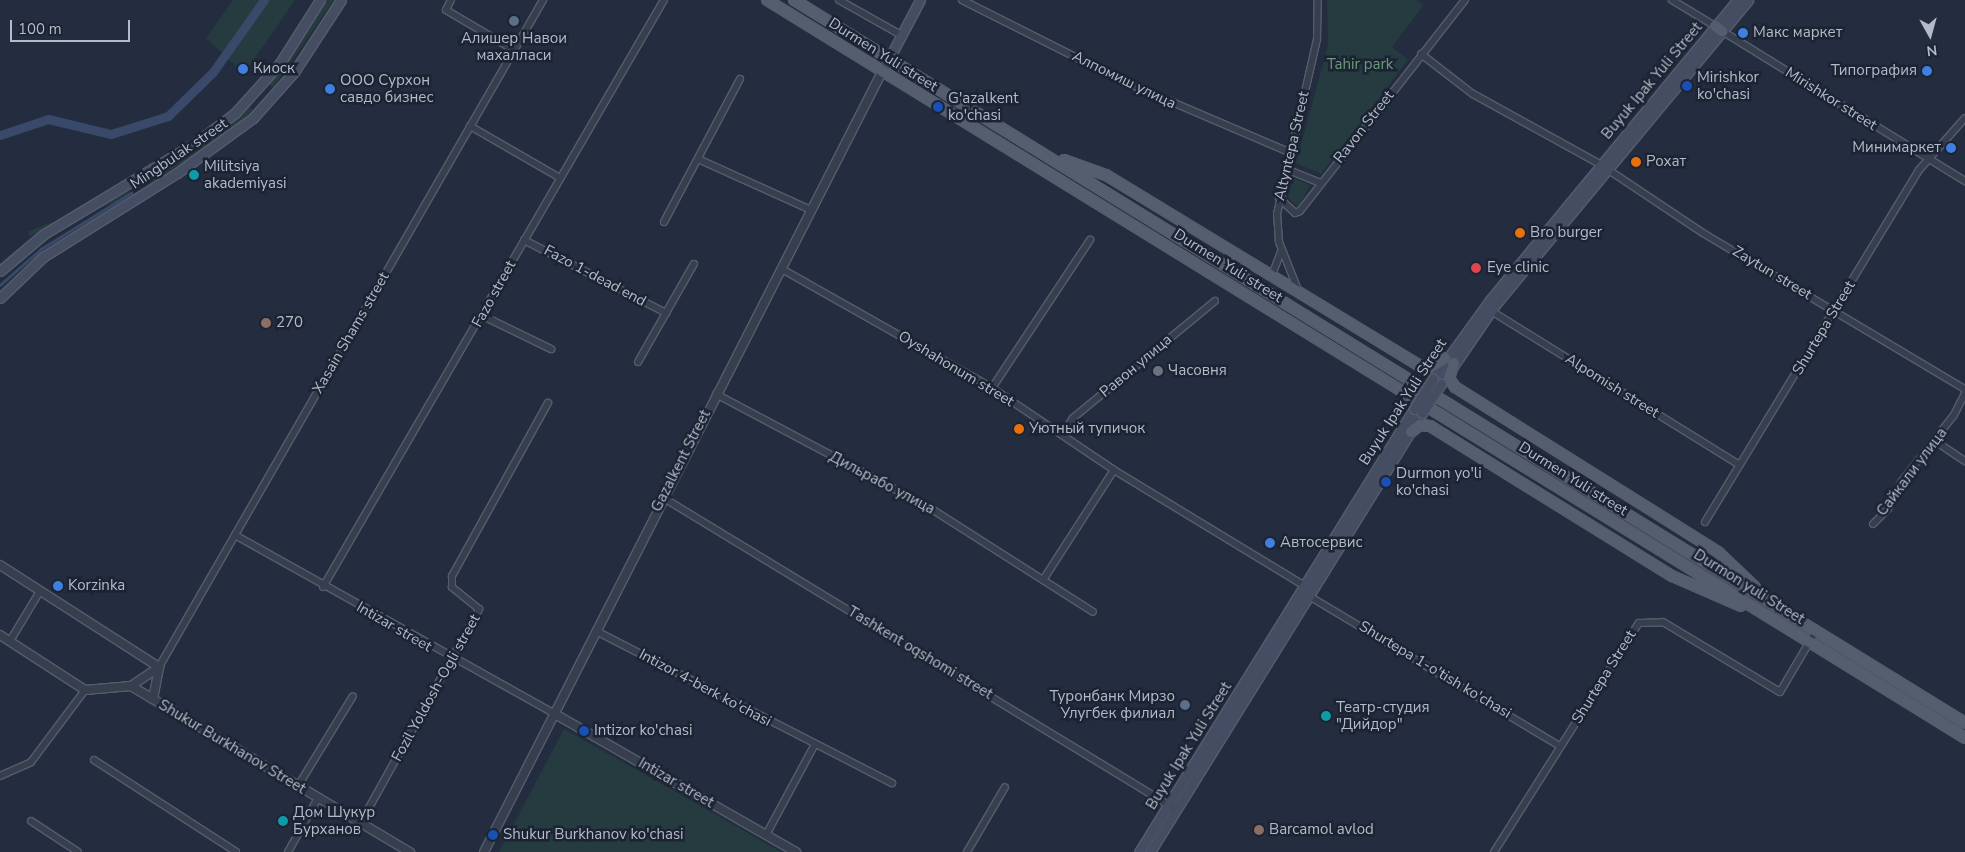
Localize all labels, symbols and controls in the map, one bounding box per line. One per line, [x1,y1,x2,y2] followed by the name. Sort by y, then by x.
[12,10,132,42] scale bar
[1905,10,1955,60] north arrow
[825,14,941,96] street label: Durmen Yuli street
[508,15,520,27] marker: Алишер Навои махалласи
[18,19,62,39] text: 100 m
[1598,19,1706,143] street label: Buyuk Ipak Yuli Street
[1753,24,1842,42] place label: Макс маркет
[1737,27,1749,39] marker: Макс маркет
[461,29,567,64] place label: Алишер Навои махалласи
[1926,40,1938,60] text: N
[1069,47,1179,113] street label: Алпомиш улица
[1327,56,1393,74] park label: Tahir park
[253,60,295,78] place label: Киоск
[1831,62,1917,80] place label: Типография
[237,63,249,75] marker: Киоск
[1782,64,1880,134] street label: Mirishkor street
[1921,65,1933,77] marker: Типография
[1697,68,1759,103] place label: Mirishkor ko'chasi
[340,71,433,106] place label: ООО Сурхон савдо бизнес
[1681,80,1693,92] marker: Mirishkor ko'chasi
[324,83,336,95] marker: ООО Сурхон савдо бизнес
[1330,87,1398,167] street label: Ravon Street
[948,89,1018,124] place label: G'azalkent ko'chasi
[1271,90,1313,202] street label: Altyntepa Street
[932,101,944,113] marker: G'azalkent ko'chasi
[127,115,231,193] street label: Mingbulak street
[1852,139,1941,157] place label: Минимаркет
[1945,142,1957,154] marker: Минимаркет
[1646,153,1686,171] place label: Рохат
[1630,156,1642,168] marker: Рохат
[204,157,287,192] place label: Militsiya akademiyasi
[188,169,200,181] marker: Militsiya akademiyasi
[1530,224,1602,242] place label: Bro burger
[1170,225,1286,307] street label: Durmen Yuli street
[1514,227,1526,239] marker: Bro burger
[541,242,649,310] street label: Fazo 1-dead end
[1729,242,1815,304] street label: Zaytun street
[468,257,520,331] street label: Fazo street
[1487,259,1549,277] place label: Eye clinic
[1469,261,1483,275] marker: Eye clinic
[309,269,393,397] street label: Xasain Shams street
[1789,278,1859,378] street label: Shurtepa Street
[276,314,303,332] place label: 270
[260,317,272,329] marker: 270
[895,327,1017,411] street label: Oyshahonum street
[1096,331,1176,401] street label: Равон улица
[1355,335,1451,469] street label: Buyuk Ipak Yuli Street
[1562,350,1662,422] street label: Alpomish street
[1168,362,1227,380] place label: Часовня
[1152,365,1164,377] marker: Часовня
[648,407,714,515] street label: Gazalkent Street
[1029,420,1145,438] place label: Уютный тупичок
[1013,423,1025,435] marker: Уютный тупичок
[1873,424,1951,520] street label: Сайкали улица
[1515,438,1631,520] street label: Durmen Yuli street
[826,448,938,518] street label: Дильрабо улица
[1396,464,1482,499] place label: Durmon yo'li ko'chasi
[1380,476,1392,488] marker: Durmon yo'li ko'chasi
[1280,534,1363,552] place label: Автосервис
[1264,537,1276,549] marker: Автосервис
[1690,546,1808,628] street label: Durmon yuli Street
[68,577,125,595] place label: Korzinka
[52,580,64,592] marker: Korzinka
[353,598,435,656] street label: Intizar street
[844,603,996,703] street label: Tаshkent oqshomi street
[388,611,484,765] street label: Fozil Yoldosh-Ogli street
[1356,617,1514,723] street label: Shurtepa 1-o'tish ko'chasi
[1568,627,1640,727] street label: Shurtepa Street
[636,645,774,731] street label: Intizor 4-berk ko'chasi
[1142,679,1236,813] street label: Buyuk Ipak Yuli Street
[1049,687,1175,722] place label: Туронбанк Мирзо Улугбек филиал
[155,696,309,798] street label: Shukur Burkhanov Street
[1336,698,1430,733] place label: Театр-студия "Дийдор"
[1179,699,1191,711] marker: Туронбанк Мирзо Улугбек филиал
[1320,710,1332,722] marker: Театр-студия "Дийдор"
[594,722,693,740] place label: Intizor ko'chasi
[578,725,590,737] marker: Intizor ko'chasi
[635,754,717,812] street label: Intizаr street
[293,803,375,838] place label: Дом Шукур Бурханов
[277,815,289,827] marker: Дом Шукур Бурханов
[1269,821,1374,839] place label: Barcamol avlod
[1253,824,1265,836] marker: Barcamol avlod
[503,826,684,844] place label: Shukur Burkhanov ko'chasi
[487,829,499,841] marker: Shukur Burkhanov ko'chasi

